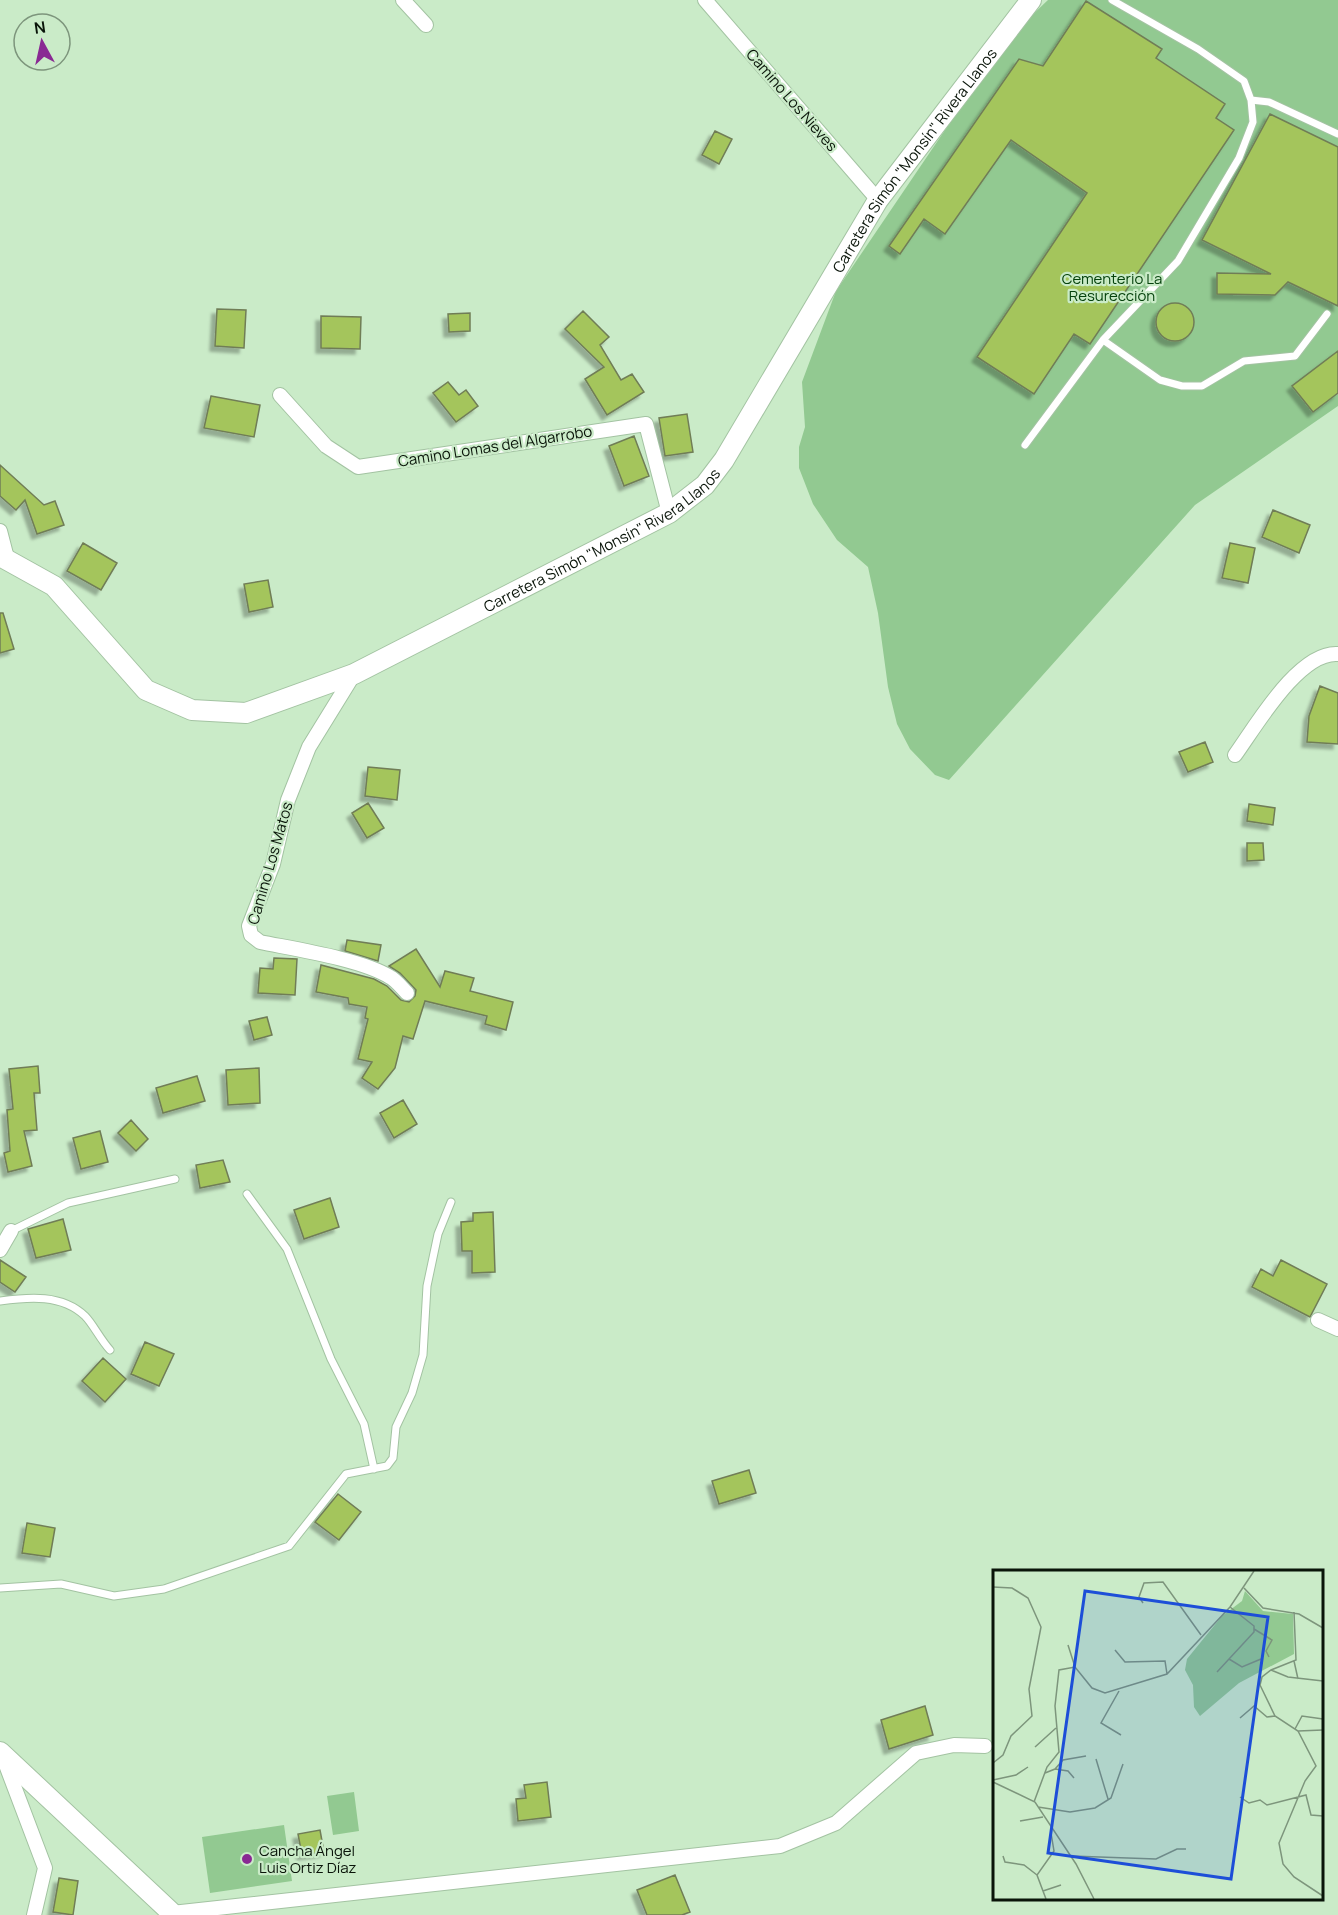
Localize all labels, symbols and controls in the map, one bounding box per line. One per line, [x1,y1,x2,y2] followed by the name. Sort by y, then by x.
[12,12,72,72] north arrow
[33,15,47,39] text: N
[827,43,1001,276] street label: Carretera Simón "Monsín" Rivera Llanos
[742,44,842,156] street label: Camino Los Nieves
[1062,268,1162,306] park label: Cementerio La Resurección
[396,420,594,472] street label: Camino Lomas del Algarrobo
[480,464,725,617] street label: Carretera Simón "Monsín" Rivera Llanos
[242,799,298,927] street label: Camino Los Matos
[993,1570,1323,1900] inset map
[259,1840,357,1878] place label: Cancha Ángel Luis Ortiz Díaz
[240,1852,254,1866] marker: Cancha Ángel Luis Ortiz Díaz

